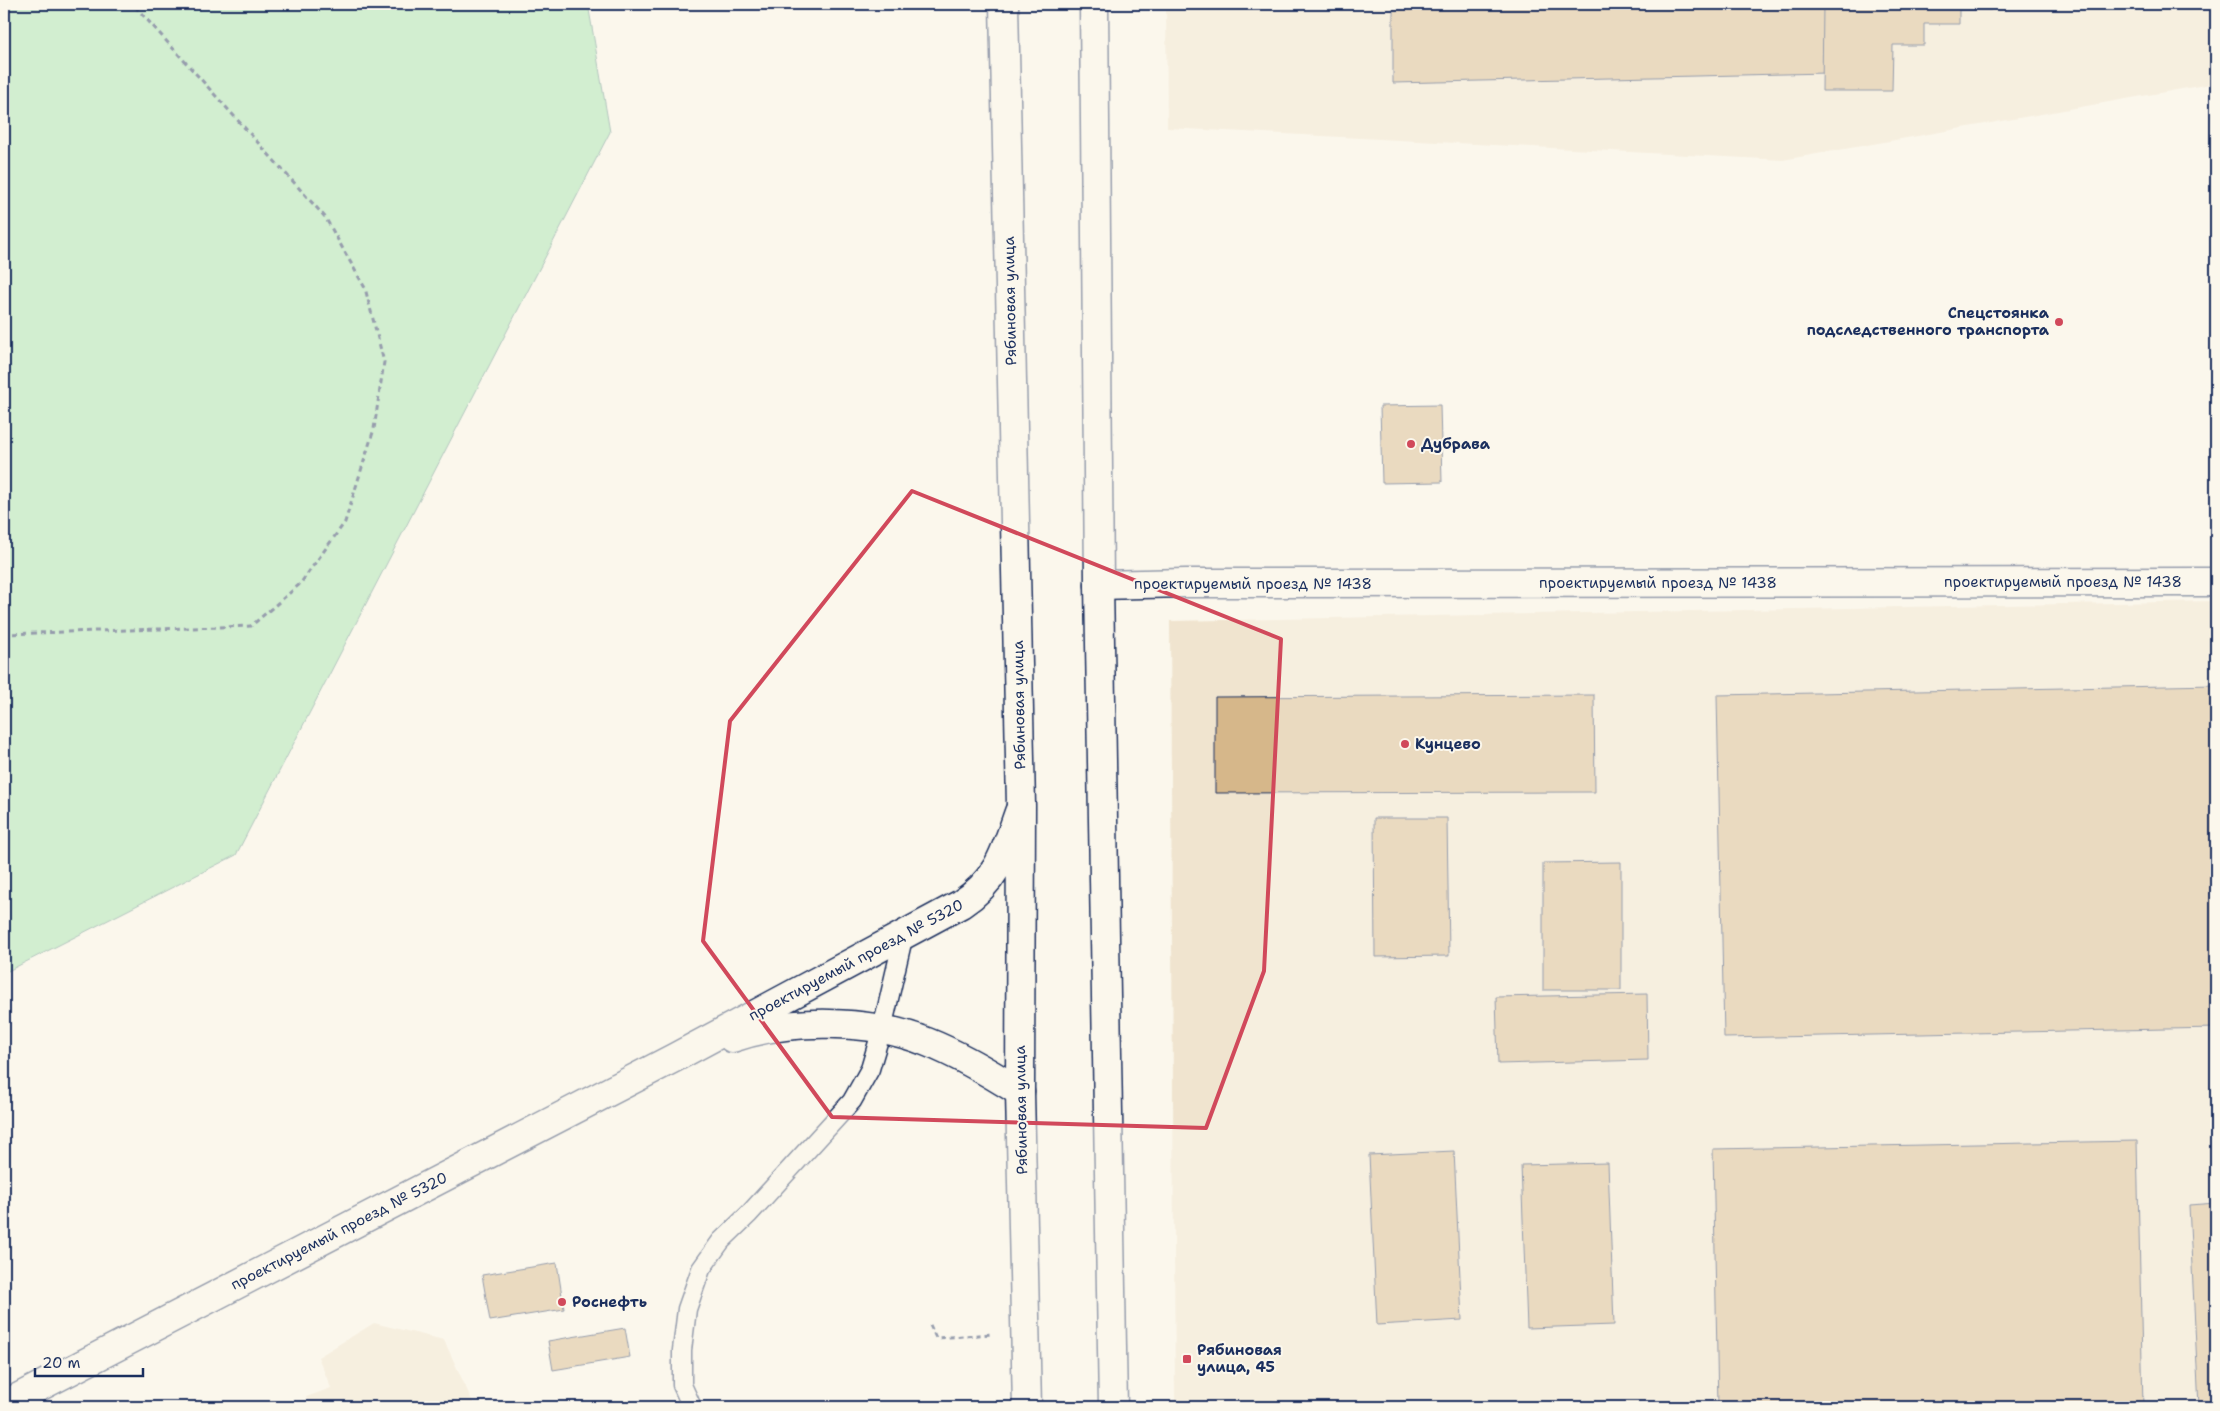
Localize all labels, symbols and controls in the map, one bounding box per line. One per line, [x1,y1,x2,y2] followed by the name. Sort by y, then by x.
[999,236,1021,366] street label: Рябиновая улица
[1806,303,2050,340] place label: Спецстоянка подследственного транспорта
[2053,316,2065,328] marker: Спецстоянка подследственного транспорта
[1421,434,1491,454] place label: Дубрава
[1405,438,1417,450] marker: Дубрава
[1944,572,2182,592] street label: проектируемый проезд № 1438
[1539,573,1777,593] street label: проектируемый проезд № 1438
[1134,574,1372,594] street label: проектируемый проезд № 1438
[1008,640,1030,770] street label: Рябиновая улица
[1415,734,1481,754] place label: Кунцево
[1399,738,1411,750] marker: Кунцево
[745,895,967,1025] street label: проектируемый проезд № 5320
[1010,1045,1032,1175] street label: Рябиновая улица
[227,1167,451,1295] street label: проектируемый проезд № 5320
[572,1292,647,1312] place label: Роснефть
[556,1296,568,1308] marker: Роснефть
[1197,1340,1282,1377] place label: Рябиновая улица, 45
[35,1346,142,1378] scale bar
[42,1353,81,1373] text: 20 m
[1181,1353,1193,1365] marker: Рябиновая улица, 45

